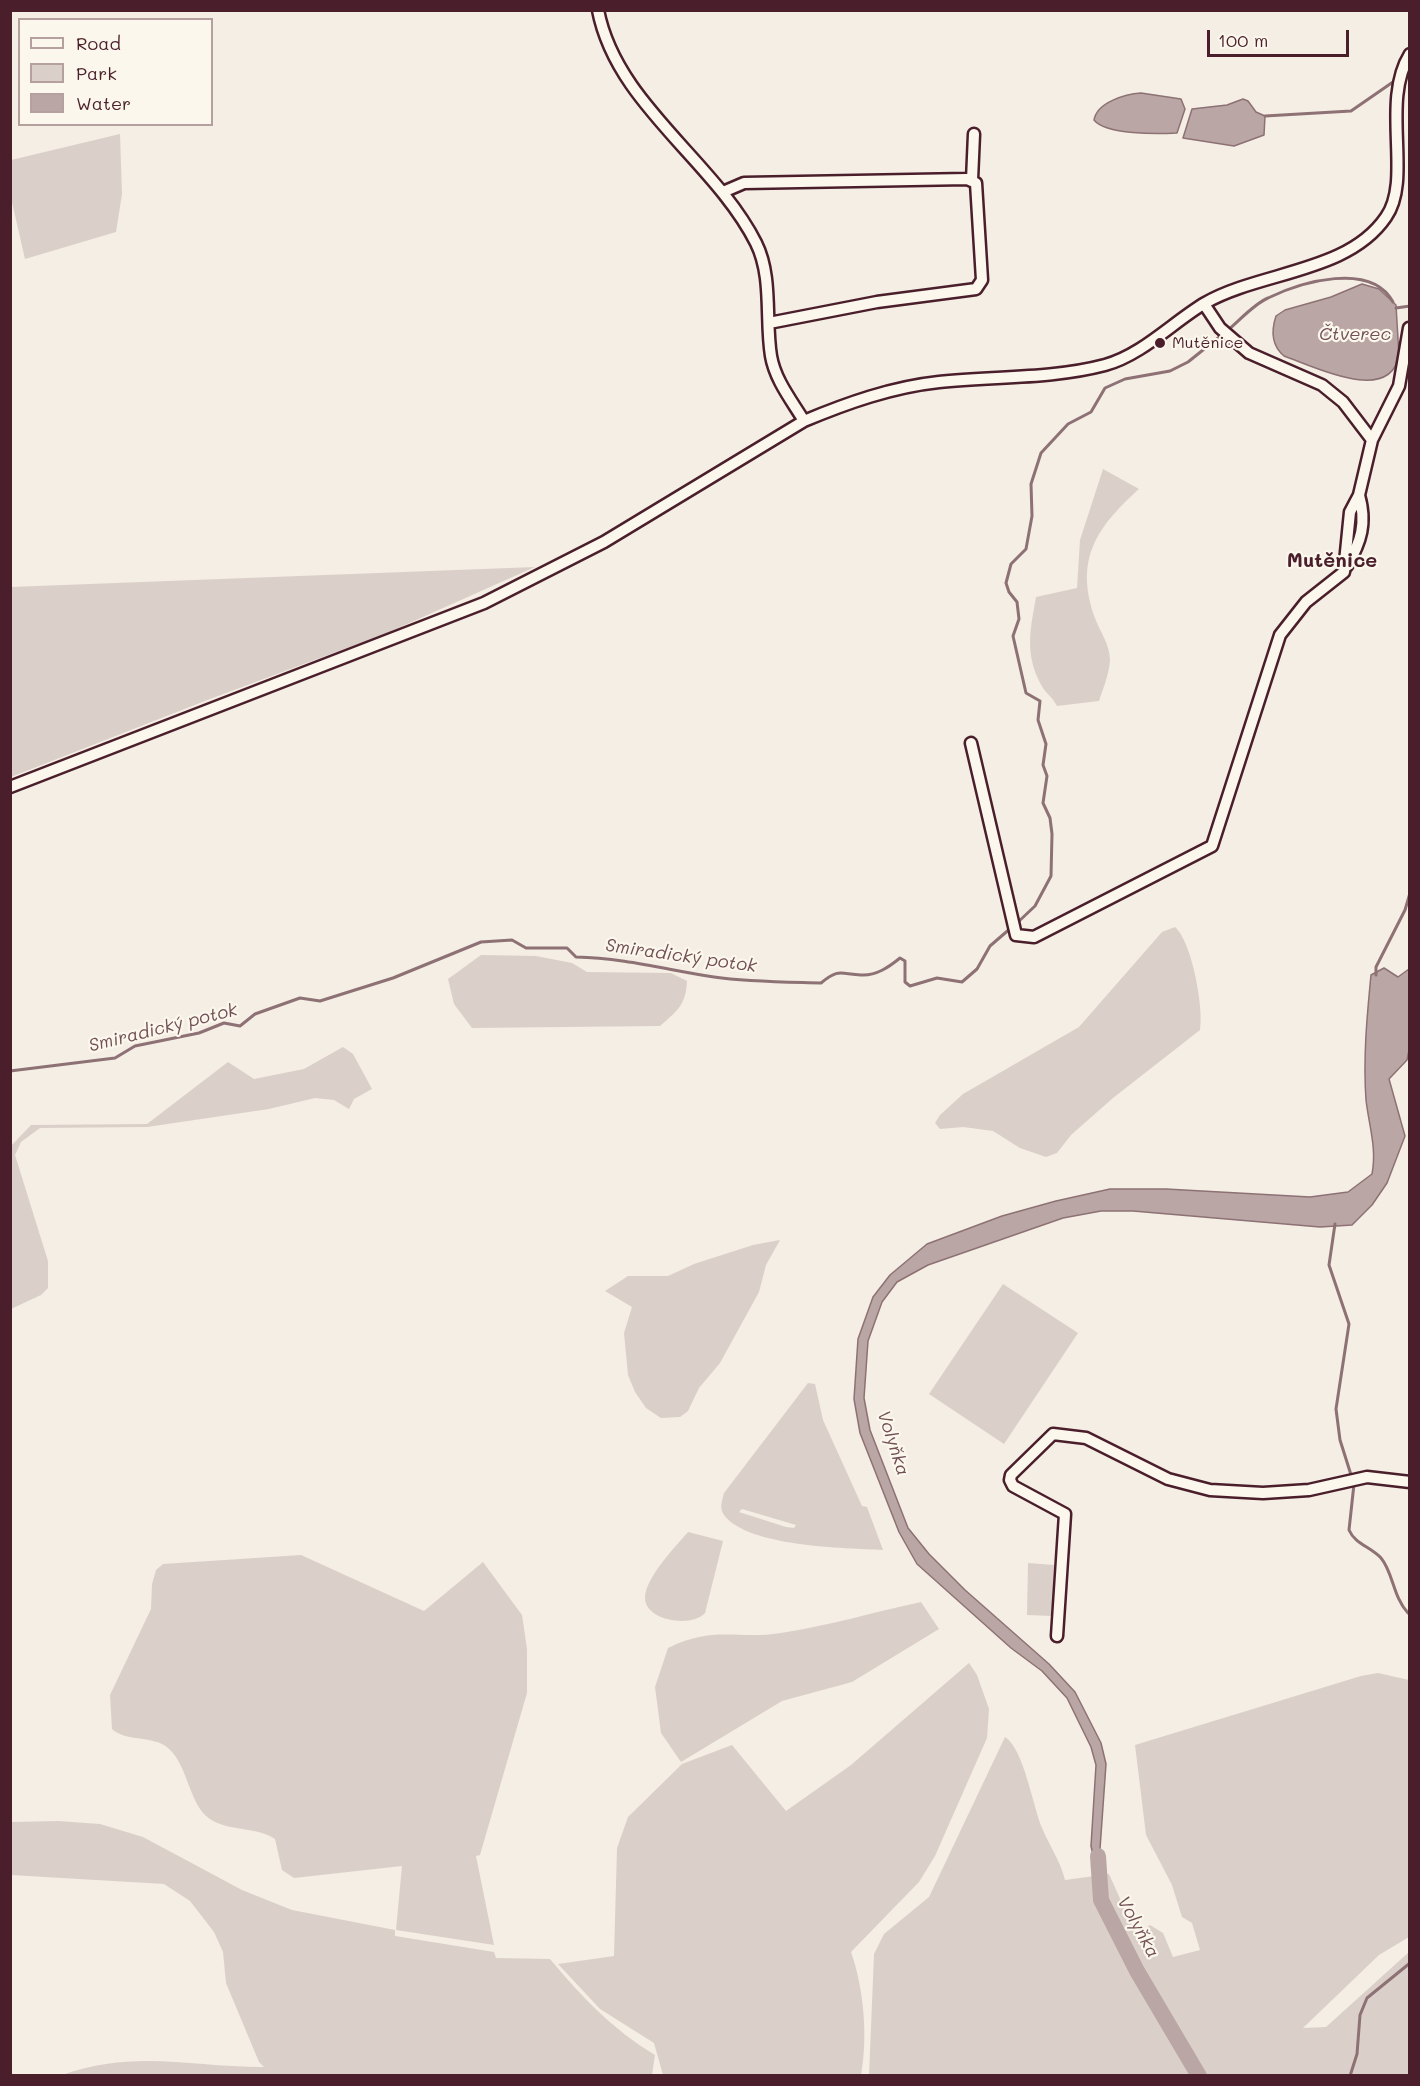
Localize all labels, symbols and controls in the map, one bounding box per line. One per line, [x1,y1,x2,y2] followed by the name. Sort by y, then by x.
[18,18,213,126] legend
[1210,18,1352,56] scale bar
[1218,28,1268,52] text: 100 m
[76,31,121,55] text: Road
[76,61,117,85] text: Park
[76,91,131,115] text: Water
[1319,323,1391,345] water label: Čtverec
[1172,333,1244,353] place label: Mutěnice
[1153,336,1167,350] marker: Mutěnice
[1287,549,1377,573] district label: Mutěnice
[604,935,758,977] water label: Smiradický potok
[86,999,240,1057] water label: Smiradický potok
[872,1408,914,1478] water label: Volyňka
[1112,1892,1164,1962] water label: Volyňka

